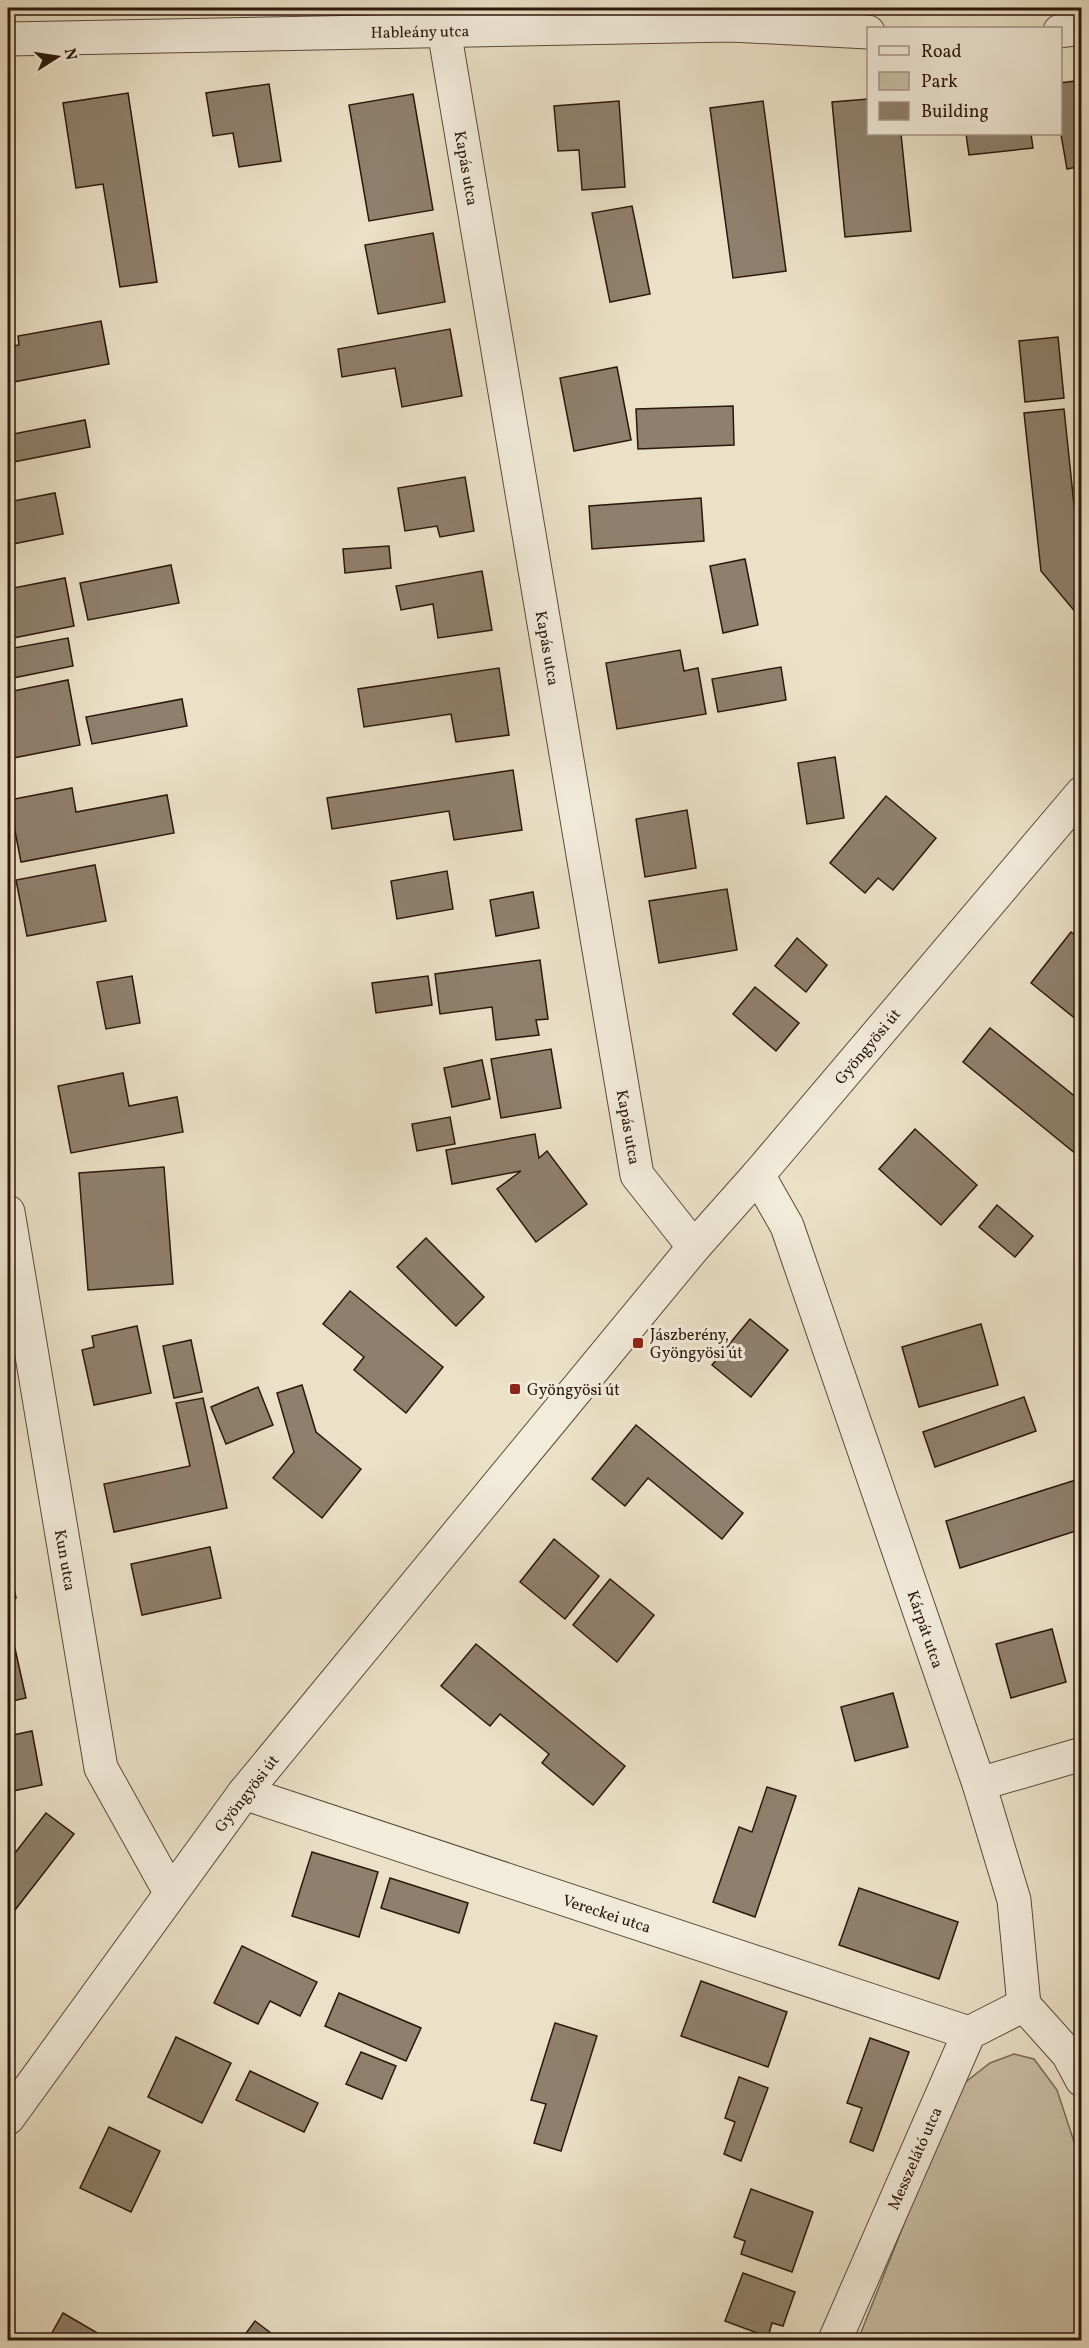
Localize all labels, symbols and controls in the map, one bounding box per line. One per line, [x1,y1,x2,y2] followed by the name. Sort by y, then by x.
[370,21,470,45] street label: Hableány utca
[27,27,87,87] north arrow
[867,27,1062,135] legend
[921,40,962,65] text: Road
[58,46,82,63] text: N
[921,70,958,95] text: Park
[921,100,989,125] text: Building
[448,129,482,208] street label: Kapás utca
[529,609,563,688] street label: Kapás utca
[830,1004,907,1090] street label: Gyöngyösi út
[610,1088,644,1167] street label: Kapás utca
[650,1325,743,1365] place label: Jászberény, Gyöngyösi út
[631,1336,645,1350] marker: Jászberény, Gyöngyösi út
[527,1380,620,1402] place label: Gyöngyösi út
[508,1382,522,1396] marker: Gyöngyösi út
[48,1528,80,1593] street label: Kun utca
[901,1588,948,1671] street label: Kárpát utca
[210,1751,285,1838] street label: Gyöngyösi út
[559,1890,653,1940] street label: Vereckei utca
[883,2104,948,2214] street label: Messzelátó utca

